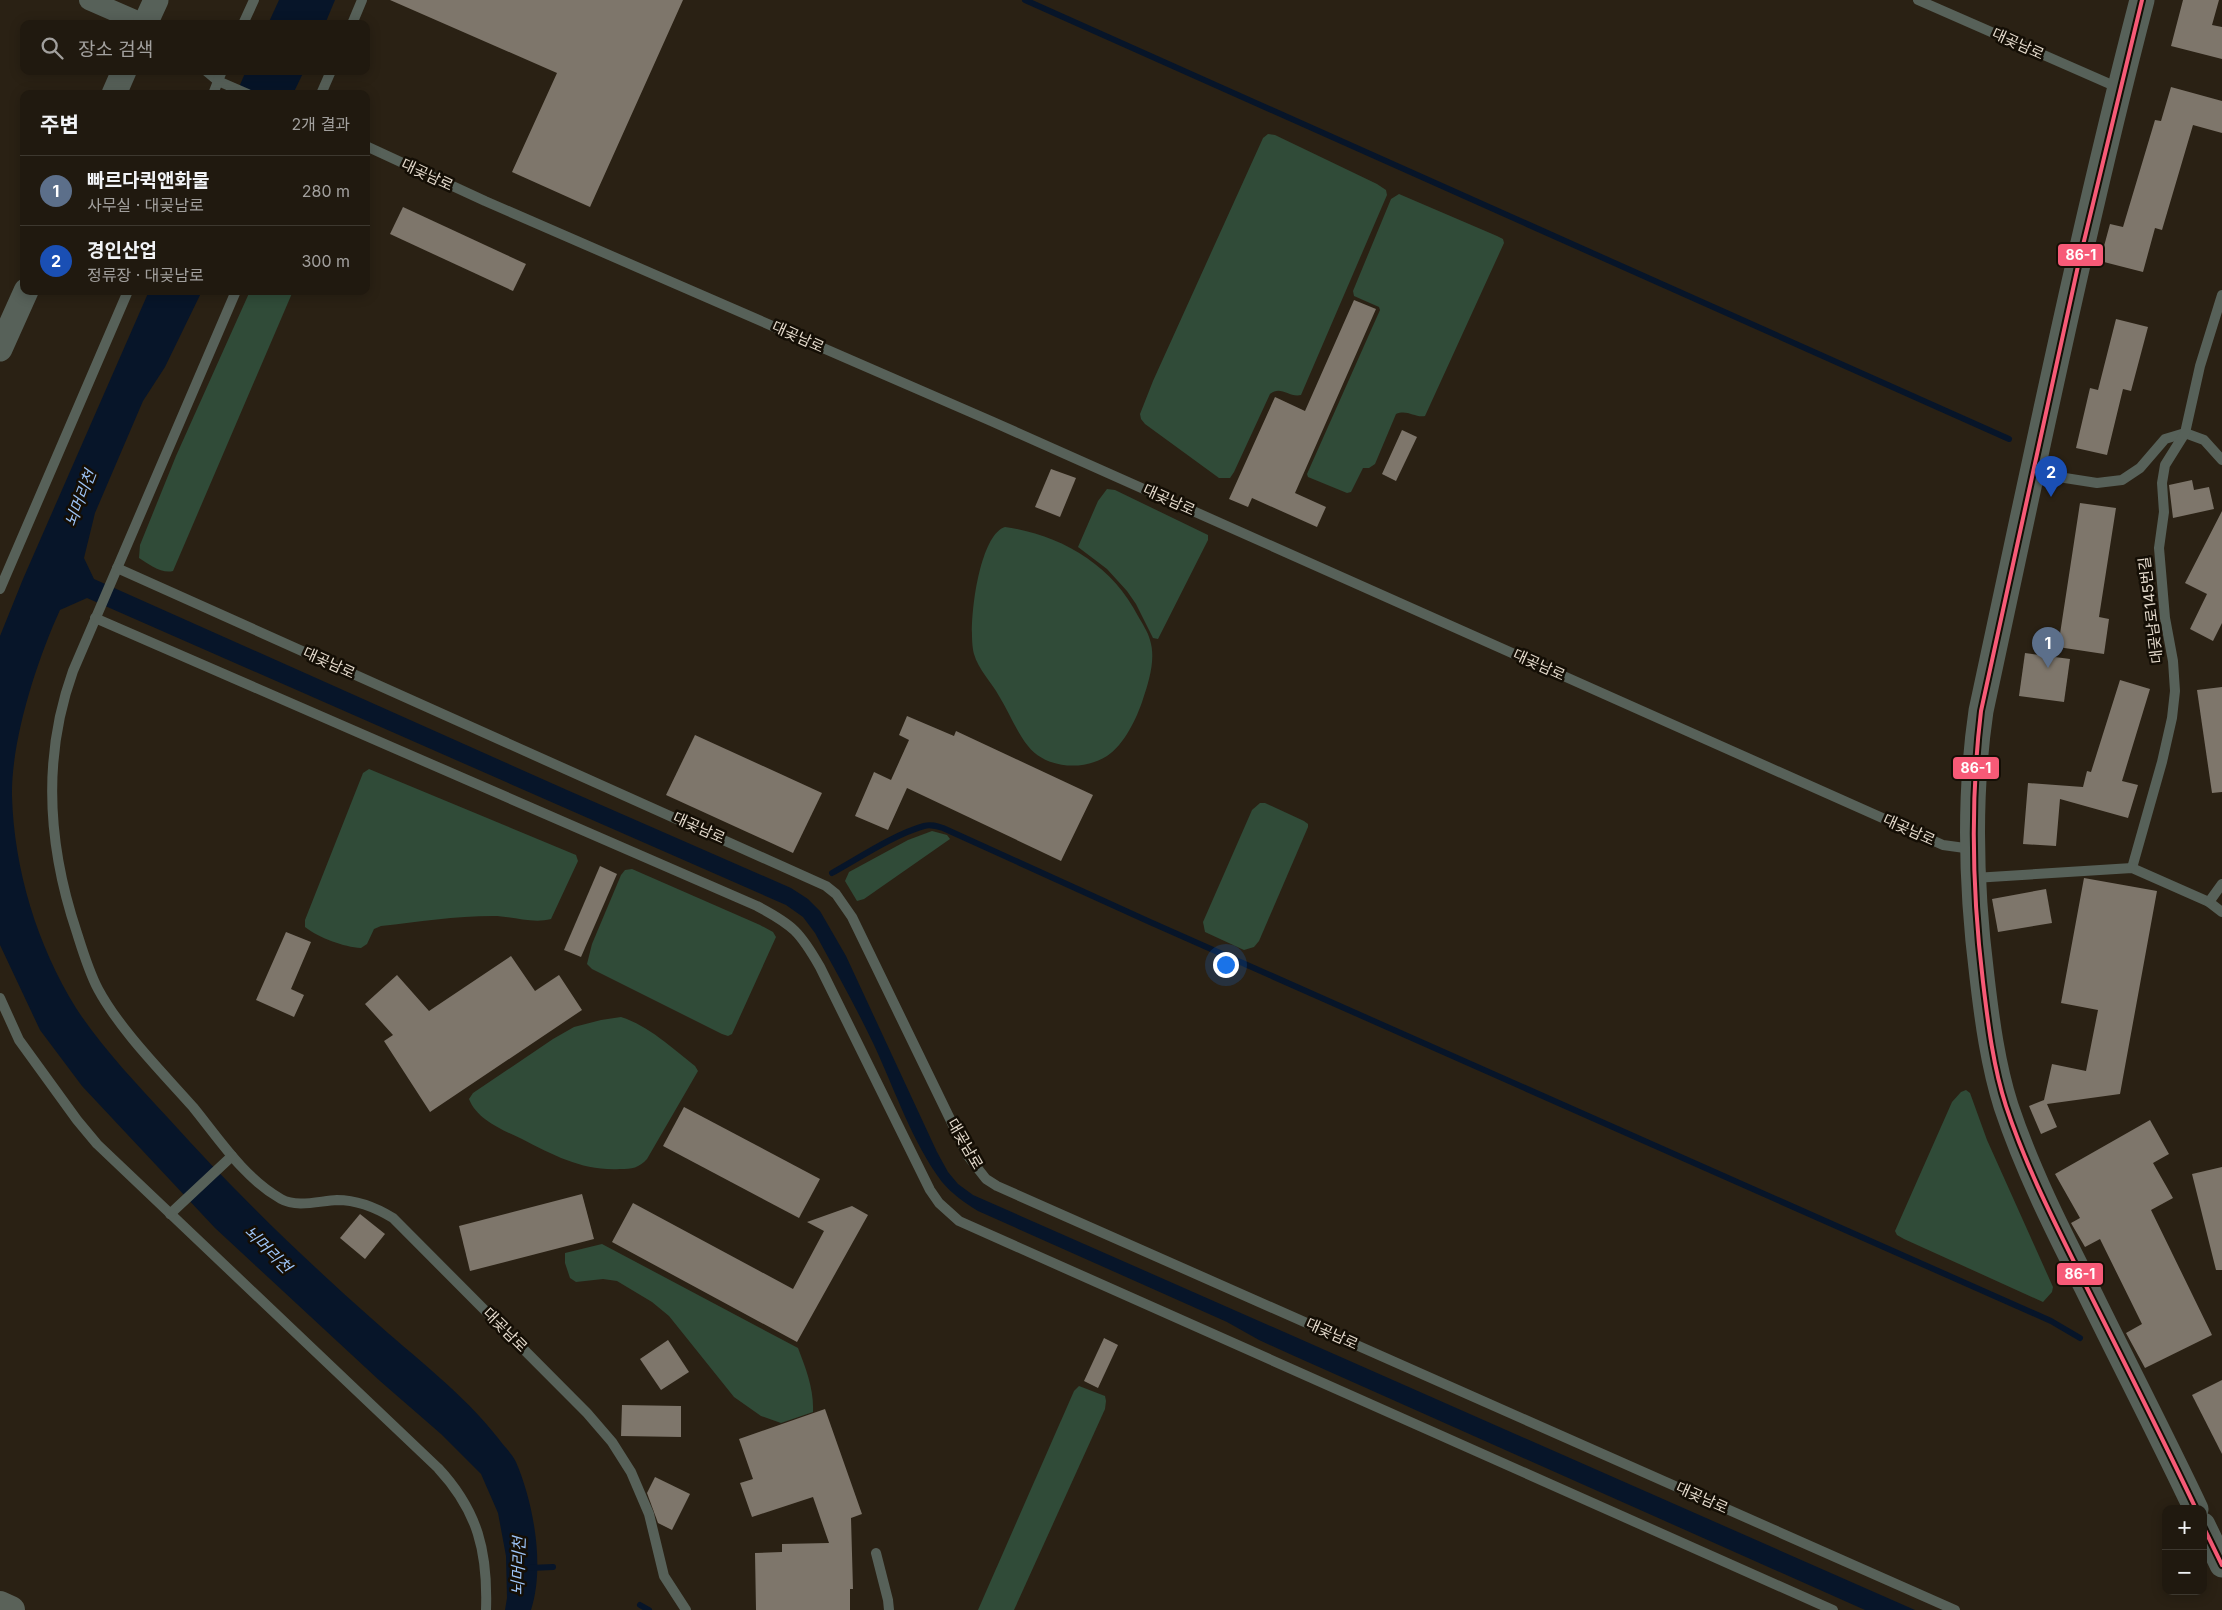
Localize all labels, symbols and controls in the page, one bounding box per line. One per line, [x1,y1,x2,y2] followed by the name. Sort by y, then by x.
[20,20,370,75] search box
[1989,24,2047,63] street label: 대곶남로
[38,34,66,62] icon: search
[78,38,153,61] text: 장소 검색
[40,112,79,137] text: 주변
[292,114,350,134] text: 2개 결과
[398,154,456,195] street label: 대곶남로
[87,169,209,192] text: 빠르다퀵앤화물
[53,181,59,201] text: 1
[302,181,350,201] text: 280 m
[87,195,204,215] text: 사무실 · 대곶남로
[87,239,157,262] text: 경인산업
[2057,243,2104,267] line badge: 86-1
[2066,246,2096,263] text: 86-1
[51,251,61,271] text: 2
[301,251,350,271] text: 300 m
[87,265,204,285] text: 정류장 · 대곶남로
[769,317,827,356] street label: 대곶남로
[2035,456,2067,497] pin: 2
[60,465,101,529] water label: 뇌머리천
[1140,480,1198,519] street label: 대곶남로
[2135,555,2166,665] street label: 대곶남로145번길
[2032,627,2064,668] pin: 1
[300,643,358,682] street label: 대곶남로
[1510,645,1568,684] street label: 대곶남로
[1952,756,2000,780] line badge: 86-1
[1961,759,1991,776] text: 86-1
[670,808,728,847] street label: 대곶남로
[1880,810,1938,849] street label: 대곶남로
[1213,952,1239,978] your location
[943,1115,987,1172] street label: 대곶남로
[240,1221,297,1278] water label: 뇌머리천
[2056,1262,2104,1286] line badge: 86-1
[2065,1265,2095,1282] text: 86-1
[479,1303,532,1356] street label: 대곶남로
[1303,1314,1361,1353] street label: 대곶남로
[1673,1478,1731,1517] street label: 대곶남로
[2162,1505,2207,1595] map controls
[2162,1505,2207,1550] button: +
[507,1534,529,1596] water label: 뇌머리천
[2162,1550,2207,1595] button: −

